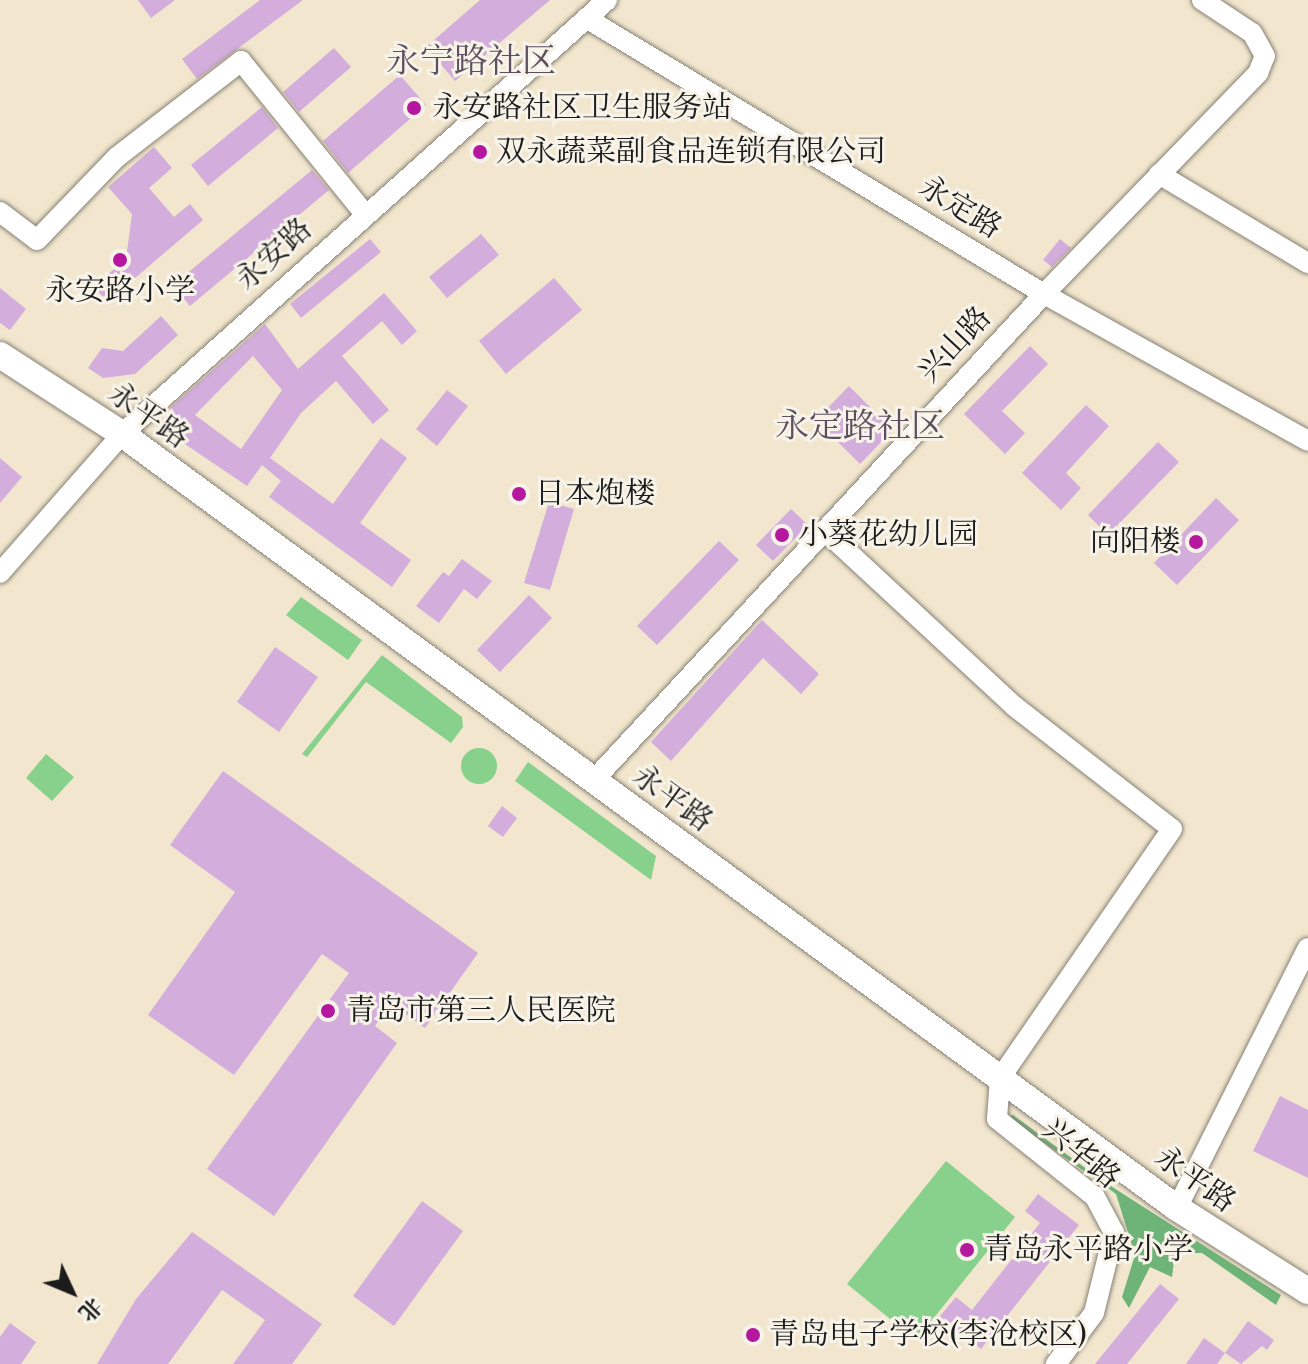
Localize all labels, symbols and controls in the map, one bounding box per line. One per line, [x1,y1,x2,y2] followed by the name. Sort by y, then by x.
[386,43,556,83] district label: 永宁路社区
[432,90,732,126] place label: 永安路社区卫生服务站
[403,97,425,119] marker: 永安路社区卫生服务站
[496,134,886,170] place label: 双永蔬菜副食品连锁有限公司
[471,143,489,161] marker: 双永蔬菜副食品连锁有限公司
[912,169,1008,247] street label: 永定路
[229,212,319,298] street label: 永安路
[111,251,129,269] marker: 永安路小学
[45,273,195,309] place label: 永安路小学
[911,300,999,390] street label: 兴山路
[101,375,195,457] street label: 永平路
[775,408,945,448] district label: 永定路社区
[535,476,655,512] place label: 日本炮楼
[510,485,528,503] marker: 日本炮楼
[798,517,978,553] place label: 小葵花幼儿园
[1090,524,1180,560] place label: 向阳楼
[773,526,791,544] marker: 小葵花幼儿园
[1187,533,1205,551] marker: 向阳楼
[625,758,719,840] street label: 永平路
[346,993,616,1029] place label: 青岛市第三人民医院
[317,1000,339,1022] marker: 青岛市第三人民医院
[1035,1111,1127,1197] street label: 兴华路
[1148,1139,1242,1221] street label: 永平路
[983,1232,1193,1268] place label: 青岛永平路小学
[958,1241,976,1259] marker: 青岛永平路小学
[32,1252,112,1332] north arrow
[72,1292,107,1326] text: 北
[769,1317,1088,1353] place label: 青岛电子学校(李沧校区)
[744,1326,762,1344] marker: 青岛电子学校(李沧校区)

